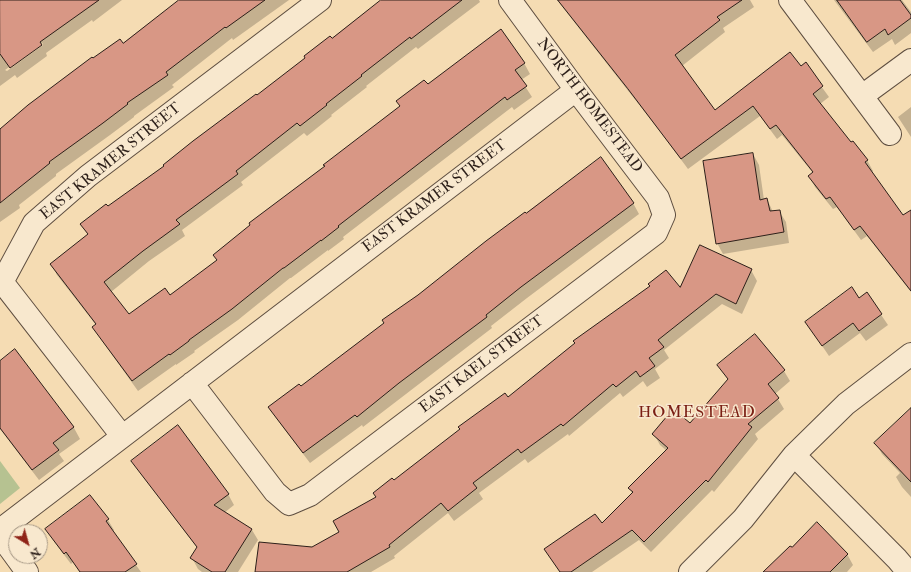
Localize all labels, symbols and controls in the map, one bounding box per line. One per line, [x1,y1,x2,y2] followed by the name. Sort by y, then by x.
[533,35,645,177] street label: NORTH HOMESTEAD
[37,100,185,224] street label: EAST KRAMER STREET
[359,137,511,257] street label: EAST KRAMER STREET
[416,312,548,418] street label: EAST KAEL STREET
[638,404,756,424] district label: HOMESTEAD
[8,524,48,564] north arrow
[27,545,43,561] text: N

